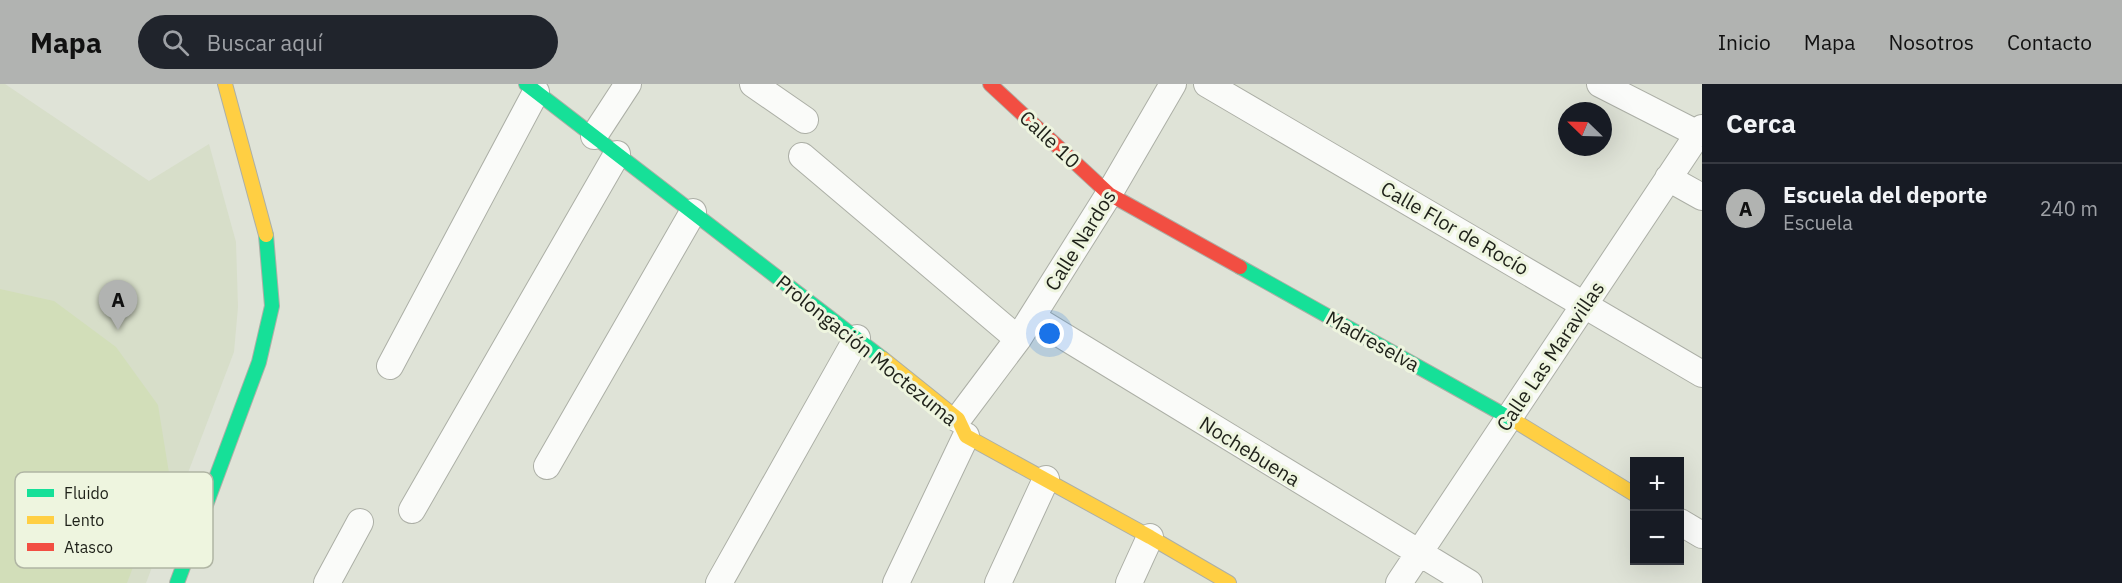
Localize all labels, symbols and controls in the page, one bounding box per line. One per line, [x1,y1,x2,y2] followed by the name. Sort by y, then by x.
[138,15,558,69] search box
[30,24,102,61] text: Mapa
[159,26,192,59] icon: search
[207,28,323,57] text: Buscar aquí
[1718,28,1771,56] text: Inicio
[1804,28,1856,56] text: Mapa
[1889,28,1974,56] text: Nosotros
[2007,28,2092,56] text: Contacto
[1558,102,1612,156] north arrow
[1014,104,1086,174] street label: Calle 10
[1726,106,1796,140] text: Cerca
[1376,175,1534,281] street label: Calle Flor de Rocío
[1783,180,1987,209] text: Escuela del deporte
[1038,184,1122,296] street label: Calle Nardos
[1739,195,1752,222] text: A
[2040,195,2098,222] text: 240 m
[1783,209,1853,236] text: Escuela
[771,268,964,432] street label: Prolongación Moctezuma
[1490,276,1610,436] street label: Calle Las Maravillas
[98,280,138,330] pin: A
[1321,304,1425,378] street label: Madreselva
[1035,319,1064,348] your location
[1195,409,1306,493] street label: Nochebuena
[1630,457,1684,565] map controls
[1630,457,1684,511] button: +
[15,472,213,568] legend
[64,483,109,503] text: Fluido
[64,510,104,530] text: Lento
[1630,511,1684,565] button: −
[64,537,113,557] text: Atasco

